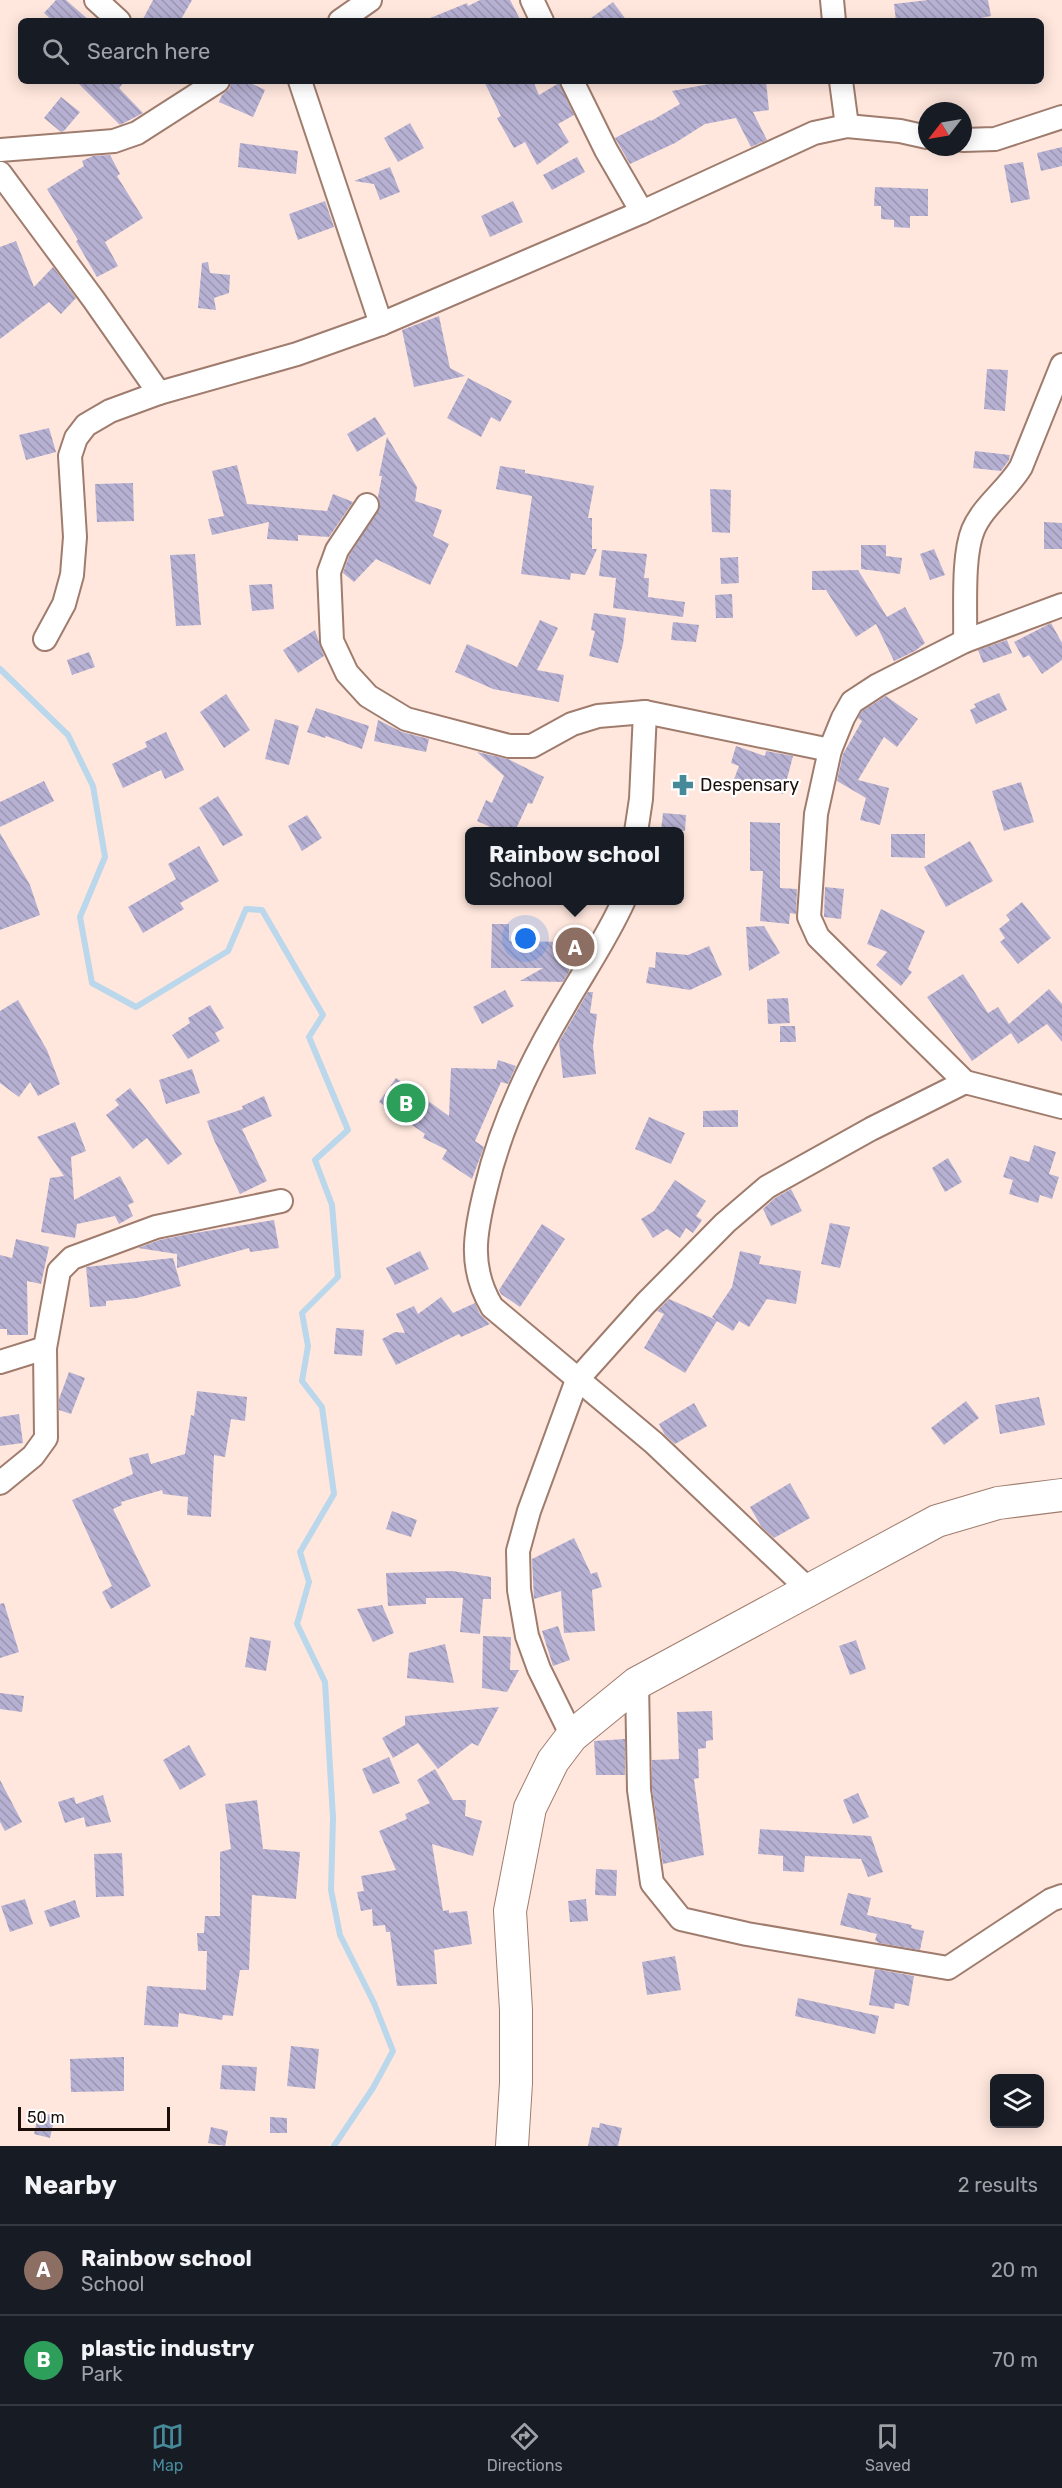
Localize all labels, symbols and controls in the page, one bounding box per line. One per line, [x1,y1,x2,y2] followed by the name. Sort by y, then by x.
[18,18,1044,84] search box
[39,35,72,68] icon: search
[87,38,210,65] text: Search here
[918,102,972,156] north arrow
[671,773,695,797] pharmacy icon: Despensary
[700,774,799,796] place label: Despensary
[465,827,684,905] popup
[489,841,660,868] text: Rainbow school
[489,868,553,892] text: School
[511,924,540,953] your location
[556,924,594,970] pin: A
[386,1080,426,1126] pin: B
[990,2074,1044,2128] map controls
[990,2074,1044,2128] button: layers
[18,2104,170,2132] scale bar
[27,2108,65,2127] text: 50 m
[24,2170,117,2201] text: Nearby
[958,2173,1038,2197] text: 2 results
[81,2245,252,2272] text: Rainbow school
[36,2258,51,2282] text: A
[991,2258,1038,2282] text: 20 m
[81,2272,144,2296] text: School
[81,2335,254,2362] text: plastic industry
[36,2348,51,2372] text: B
[992,2348,1038,2372] text: 70 m
[81,2362,123,2386] text: Park
[151,2420,184,2475] tab: Map
[487,2420,563,2475] tab: Directions
[865,2420,911,2475] tab: Saved

